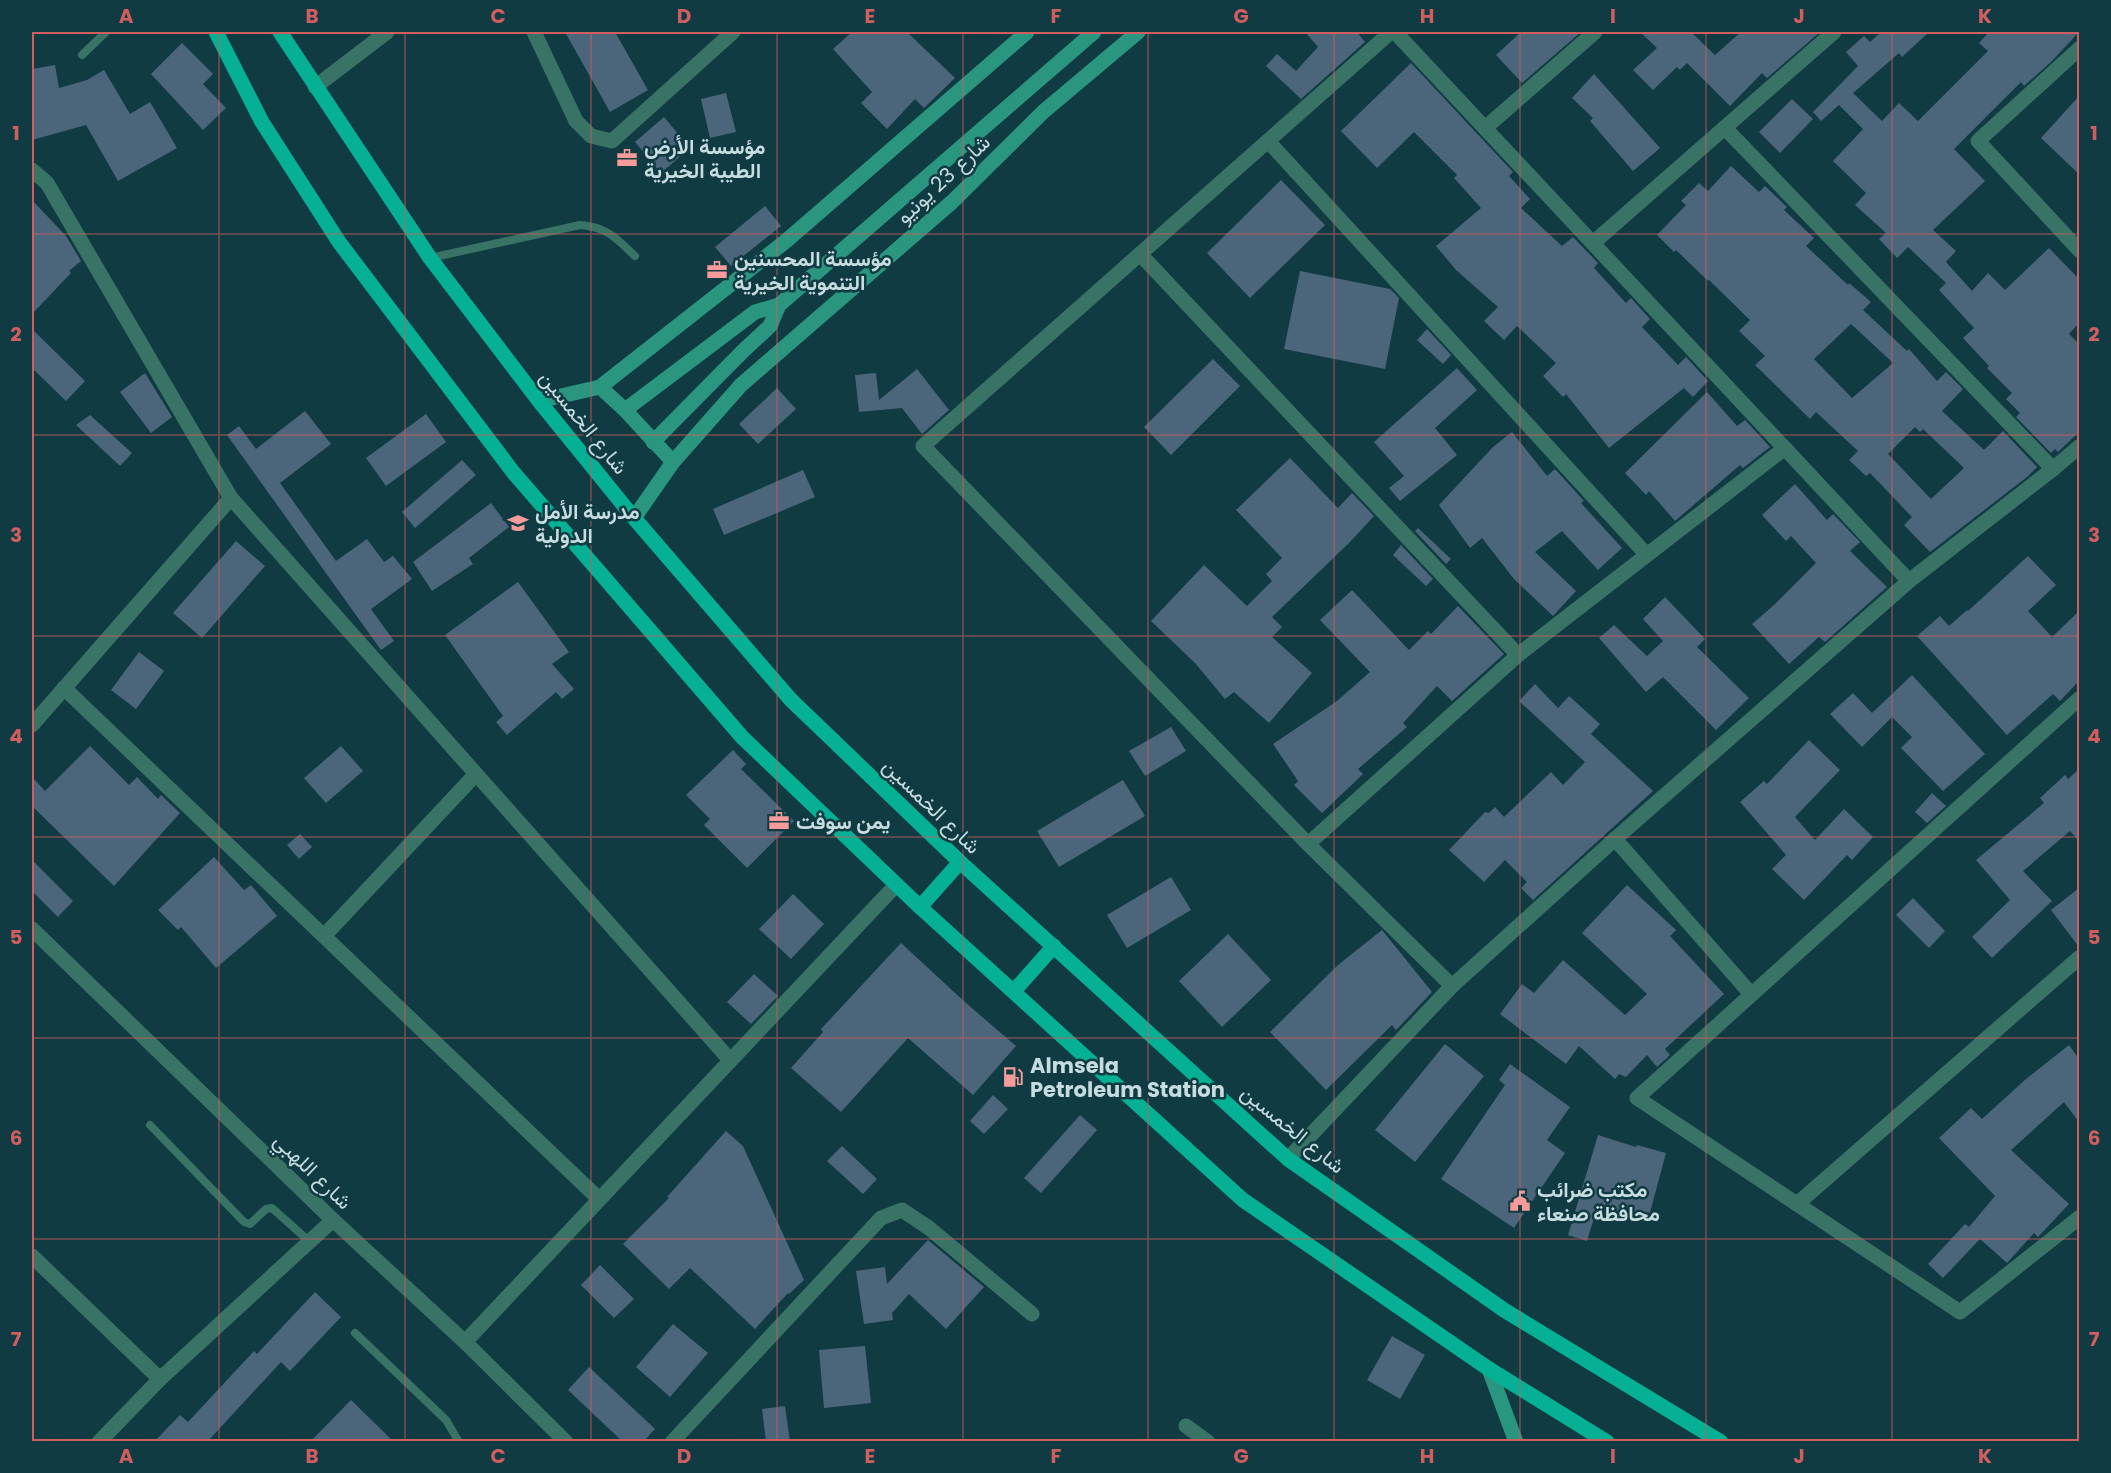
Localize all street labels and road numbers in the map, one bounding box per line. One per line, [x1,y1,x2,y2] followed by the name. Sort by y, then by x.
[890,128,996,230] street label: شارع 23 يونيو
[533,364,635,480] street label: شارع الخمسين
[876,752,988,860] street label: شارع الخمسين
[1235,1078,1351,1180] street label: شارع الخمسين
[265,1126,359,1218] street label: شارع اللهبي

